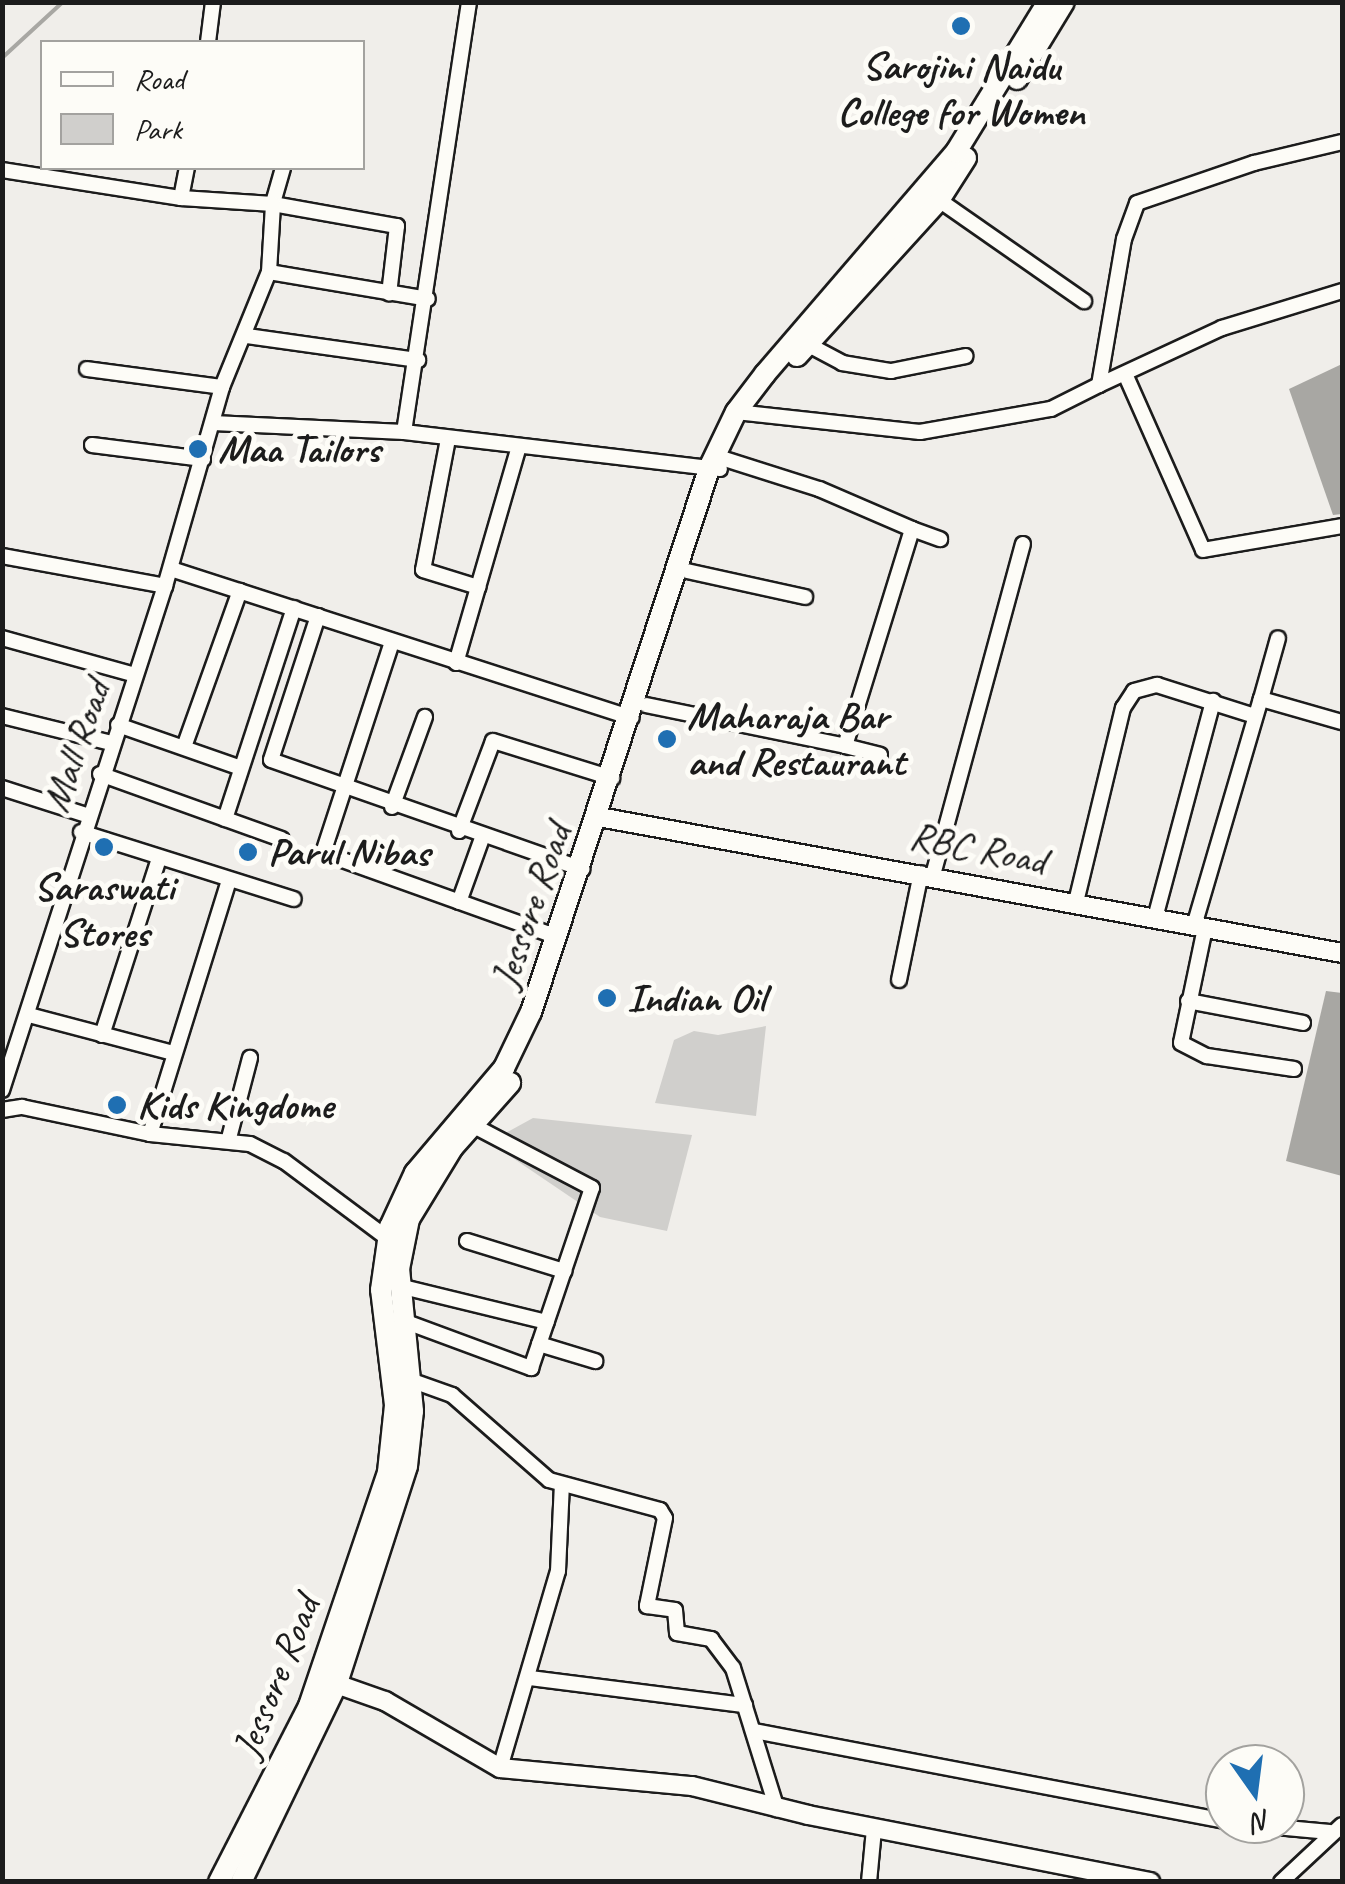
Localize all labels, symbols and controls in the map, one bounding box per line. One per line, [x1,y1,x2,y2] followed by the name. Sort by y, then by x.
[950,15,972,37] marker: Sarojini Naidu College for Women
[40,40,365,170] legend
[837,42,1085,136] place label: Sarojini Naidu College for Women
[134,60,184,98] text: Road
[134,110,182,148] text: Park
[218,425,381,473] place label: Maa Tailors
[187,438,209,460] marker: Maa Tailors
[31,674,121,818] street label: Mall Road
[687,692,906,786] place label: Maharaja Bar and Restaurant
[656,728,678,750] marker: Maharaja Bar and Restaurant
[906,811,1050,885] street label: RBC Road
[481,818,581,994] street label: Jessore Road
[268,828,431,876] place label: Parul Nibas
[93,836,115,858] marker: Saraswati Stores
[237,841,259,863] marker: Parul Nibas
[34,863,174,957] place label: Saraswati Stores
[627,974,766,1022] place label: Indian Oil
[596,987,618,1009] marker: Indian Oil
[137,1081,333,1129] place label: Kids Kingdome
[106,1094,128,1116] marker: Kids Kingdome
[222,1589,330,1765] street label: Jessore Road
[1205,1744,1305,1844] north arrow
[1249,1803,1275,1841] text: N

